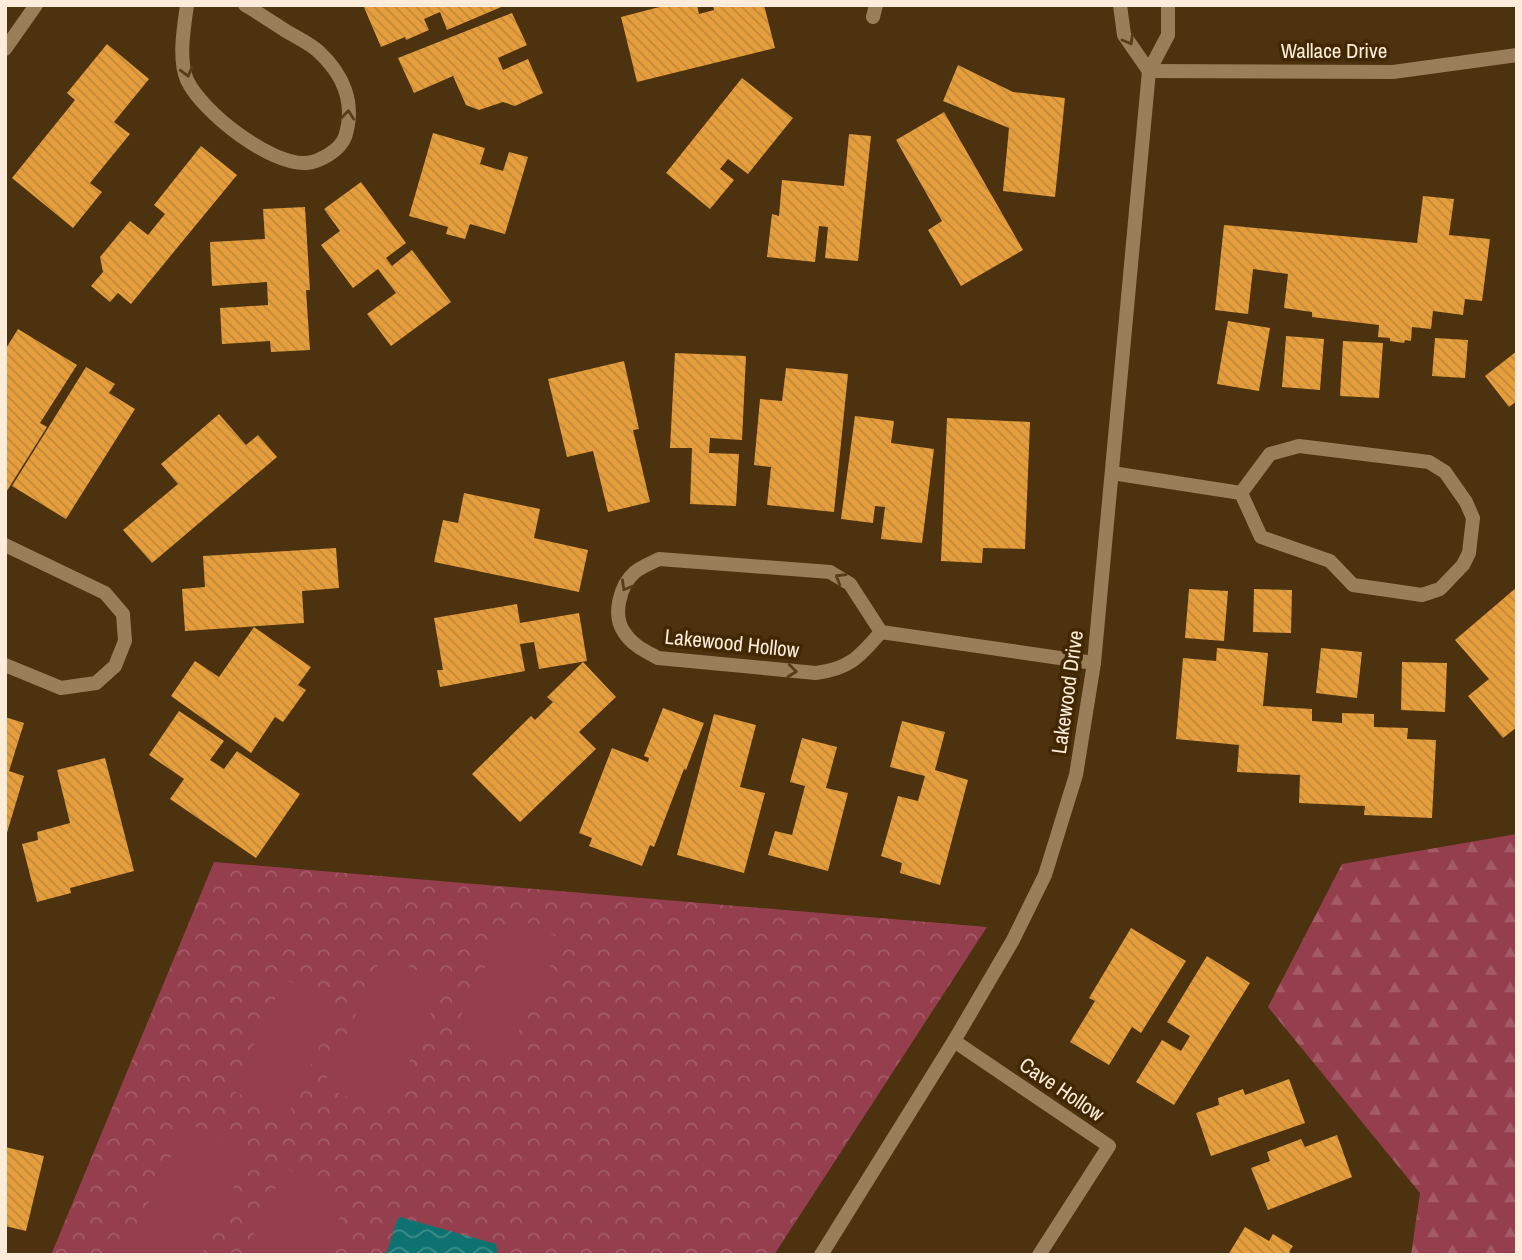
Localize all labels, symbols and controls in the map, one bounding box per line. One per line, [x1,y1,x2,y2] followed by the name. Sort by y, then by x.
[1121,33,1134,46] one-way arrow
[1281,36,1387,65] street label: Wallace Drive
[179,66,193,78] one-way arrow
[340,109,355,121] one-way arrow
[835,574,848,587] one-way arrow
[621,578,634,591] one-way arrow
[663,622,801,665] street label: Lakewood Hollow
[1044,628,1090,756] street label: Lakewood Drive
[786,663,797,678] one-way arrow
[1014,1050,1111,1128] street label: Cave Hollow

